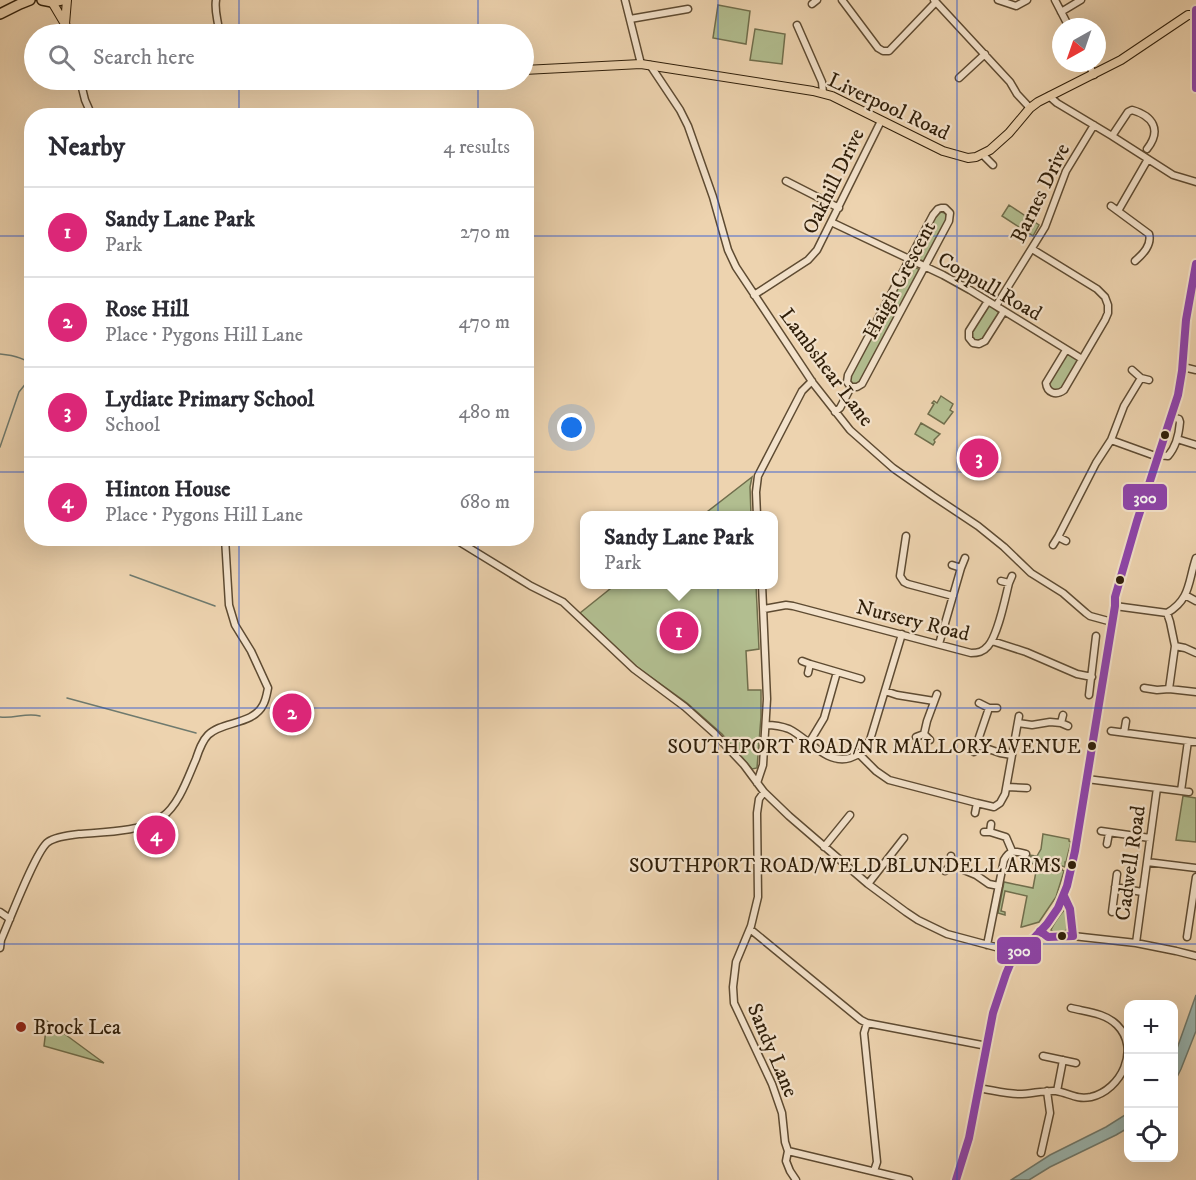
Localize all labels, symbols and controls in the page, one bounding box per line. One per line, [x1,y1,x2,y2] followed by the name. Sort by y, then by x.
[1052,18,1106,72] north arrow
[24,24,534,90] search box
[45,41,78,74] icon: search
[93,44,195,71] text: Search here
[824,67,954,147] street label: Liverpool Road
[797,124,871,239] street label: Oakhill Drive
[48,131,125,164] text: Nearby
[443,135,510,160] text: 4 results
[1006,139,1076,248] street label: Barnes Drive
[105,206,255,233] text: Sandy Lane Park
[858,217,942,344] street label: Haigh Crescent
[64,220,71,245] text: 1
[460,220,510,245] text: 270 m
[105,233,142,258] text: Park
[933,247,1047,327] street label: Coppull Road
[105,296,189,323] text: Rose Hill
[773,303,879,432] street label: Lambshear Lane
[63,310,72,335] text: 2
[459,310,510,335] text: 470 m
[105,323,303,348] text: Place · Pygons Hill Lane
[105,386,314,413] text: Lydiate Primary School
[64,400,71,425] text: 3
[458,400,510,425] text: 480 m
[105,413,160,438] text: School
[557,413,586,442] your location
[1159,429,1171,441] unlabelled marker
[960,436,998,480] pin: 3
[105,476,230,503] text: Hinton House
[1122,483,1168,511] line badge: 300
[1133,488,1157,508] text: 300
[62,490,73,515] text: 4
[460,490,510,515] text: 680 m
[105,503,303,528] text: Place · Pygons Hill Lane
[580,511,778,589] popup
[604,524,754,551] text: Sandy Lane Park
[604,551,641,576] text: Park
[1114,574,1126,586] unlabelled marker
[853,594,973,648] street label: Nursery Road
[660,608,698,654] pin: 1
[272,690,312,736] pin: 2
[668,735,1081,760] place label: SOUTHPORT ROAD/NR MALLORY AVENUE
[1086,740,1098,752] marker: SOUTHPORT ROAD/NR MALLORY AVENUE
[1110,803,1152,922] street label: Cadwell Road
[136,812,176,858] pin: 4
[629,854,1061,879] place label: SOUTHPORT ROAD/WELD BLUNDELL ARMS
[1066,859,1078,871] marker: SOUTHPORT ROAD/WELD BLUNDELL ARMS
[1056,930,1068,942] unlabelled marker
[996,936,1042,965] line badge: 300
[1007,941,1031,961] text: 300
[741,1000,804,1101] street label: Sandy Lane
[1124,1000,1178,1162] map controls
[1124,1000,1178,1054] button: +
[33,1015,121,1041] place label: Brock Lea
[14,1020,28,1034] marker: Brock Lea
[1124,1054,1178,1108] button: −
[1124,1108,1178,1162] button: locate

